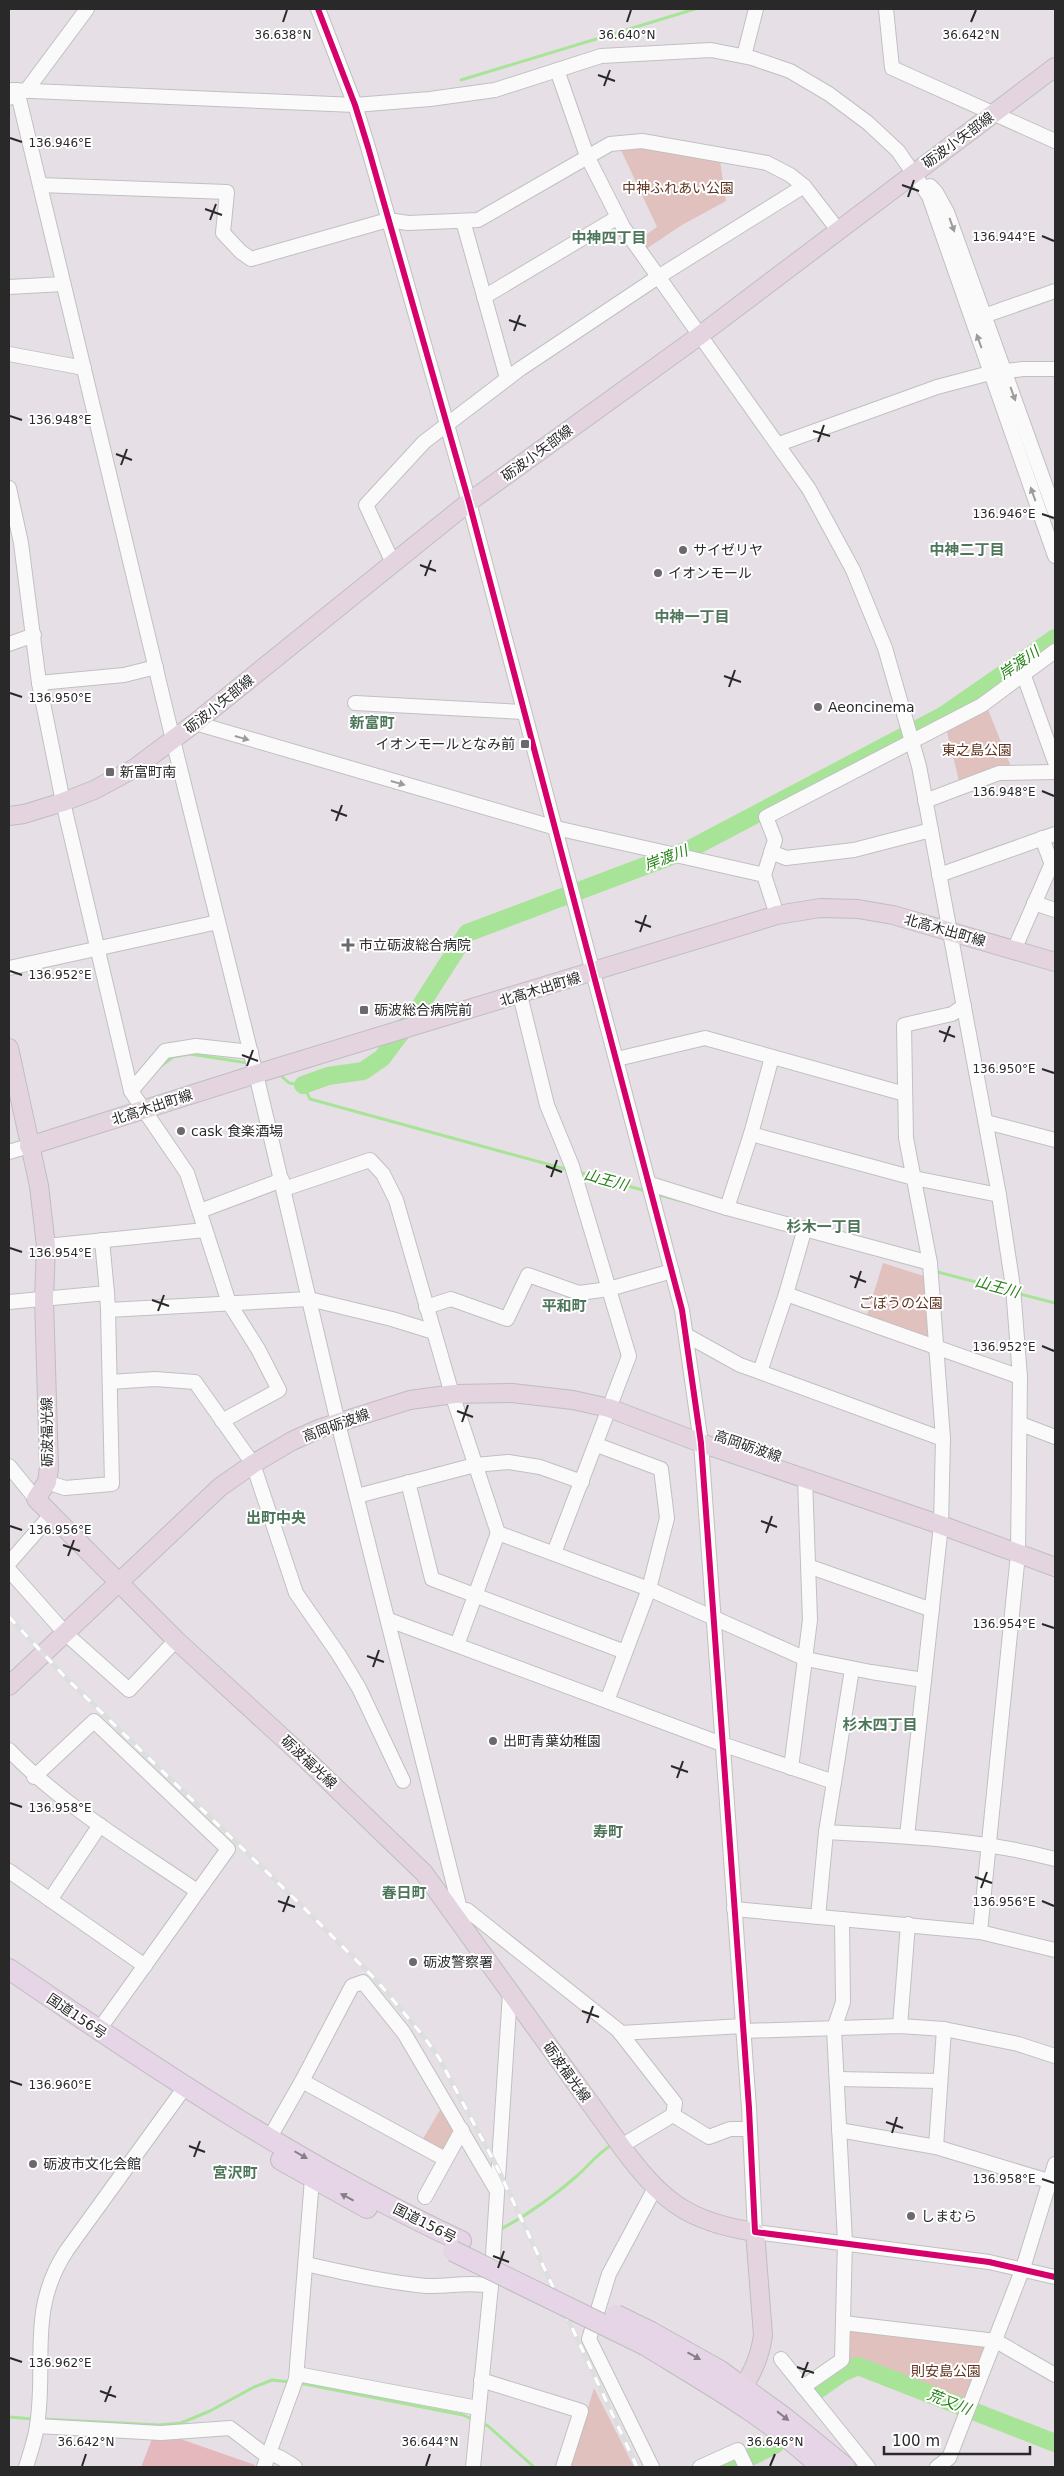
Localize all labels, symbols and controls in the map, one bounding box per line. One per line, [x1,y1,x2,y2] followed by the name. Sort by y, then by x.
[255,28,311,42] text: 36.638°N
[599,28,655,42] text: 36.640°N
[943,28,999,42] text: 36.642°N
[919,109,997,171] street label: 砺波小矢部線
[28,136,92,150] text: 136.946°E
[622,180,734,196] park label: 中神ふれあい公園
[949,218,956,233] one-way arrow
[571,229,647,247] district label: 中神四丁目
[972,230,1036,244] text: 136.944°E
[975,333,983,348] one-way arrow
[1010,387,1017,402] one-way arrow
[28,413,92,427] text: 136.948°E
[498,422,576,484] street label: 砺波小矢部線
[1029,486,1037,501] one-way arrow
[972,507,1036,521] text: 136.946°E
[929,541,1005,559] district label: 中神二丁目
[693,542,763,558] place label: サイゼリヤ
[677,544,689,556] marker: サイゼリヤ
[668,565,752,581] place label: イオンモール
[652,567,664,579] marker: イオンモール
[654,608,730,626] district label: 中神一丁目
[995,642,1044,683] water label: 岸渡川
[181,671,257,737] street label: 砺波小矢部線
[28,691,92,705] text: 136.950°E
[828,699,915,715] place label: Aeoncinema
[812,701,824,713] marker: Aeoncinema
[349,714,395,732] district label: 新富町
[235,734,250,742] one-way arrow
[375,736,515,752] place label: イオンモールとなみ前
[519,738,531,750] marker: イオンモールとなみ前
[942,742,1012,758] park label: 東之島公園
[120,764,176,780] place label: 新富町南
[104,766,116,778] marker: 新富町南
[391,779,406,787] one-way arrow
[972,785,1036,799] text: 136.948°E
[642,841,692,874] water label: 岸渡川
[902,911,988,949] street label: 北高木出町線
[359,937,471,953] place label: 市立砺波総合病院
[341,938,355,952] marker: 市立砺波総合病院
[28,968,92,982] text: 136.952°E
[497,969,583,1009] street label: 北高木出町線
[374,1002,472,1018] place label: 砺波総合病院前
[358,1004,370,1016] marker: 砺波総合病院前
[972,1062,1036,1076] text: 136.950°E
[110,1086,194,1128] street label: 北高木出町線
[191,1123,283,1139] place label: cask 食楽酒場
[175,1125,187,1137] marker: cask 食楽酒場
[582,1165,632,1195] water label: 山王川
[786,1218,862,1236] district label: 杉木一丁目
[28,1246,92,1260] text: 136.954°E
[973,1272,1023,1302] water label: 山王川
[859,1295,943,1311] park label: ごぼうの公園
[541,1297,587,1315] district label: 平和町
[972,1340,1036,1354] text: 136.952°E
[38,1397,56,1467] street label: 砺波福光線
[300,1406,372,1444] street label: 高岡砺波線
[712,1427,784,1465] street label: 高岡砺波線
[246,1509,306,1527] district label: 出町中央
[28,1523,92,1537] text: 136.956°E
[972,1617,1036,1631] text: 136.954°E
[842,1716,918,1734] district label: 杉木四丁目
[278,1732,340,1792] street label: 砺波福光線
[503,1733,601,1749] place label: 出町青葉幼稚園
[487,1735,499,1747] marker: 出町青葉幼稚園
[28,1801,92,1815] text: 136.958°E
[593,1823,623,1841] district label: 寿町
[381,1884,427,1902] district label: 春日町
[972,1895,1036,1909] text: 136.956°E
[423,1954,493,1970] place label: 砺波警察署
[407,1956,419,1968] marker: 砺波警察署
[44,1990,110,2042] street label: 国道156号
[540,2039,594,2105] street label: 砺波福光線
[28,2078,92,2092] text: 136.960°E
[294,2151,307,2160] one-way arrow
[43,2156,141,2172] place label: 砺波市文化会館
[27,2158,39,2170] marker: 砺波市文化会館
[212,2164,258,2182] district label: 宮沢町
[972,2172,1036,2186] text: 136.958°E
[340,2193,355,2201] one-way arrow
[391,2200,459,2246] street label: 国道156号
[921,2208,977,2224] place label: しまむら
[905,2210,917,2222] marker: しまむら
[687,2352,701,2360] one-way arrow
[28,2356,92,2370] text: 136.962°E
[911,2363,981,2379] park label: 則安島公園
[925,2386,975,2419] water label: 荒又川
[776,2411,789,2422] one-way arrow
[884,2424,1030,2456] scale bar
[892,2432,940,2450] text: 100 m
[58,2435,114,2449] text: 36.642°N
[402,2435,458,2449] text: 36.644°N
[747,2435,803,2449] text: 36.646°N

